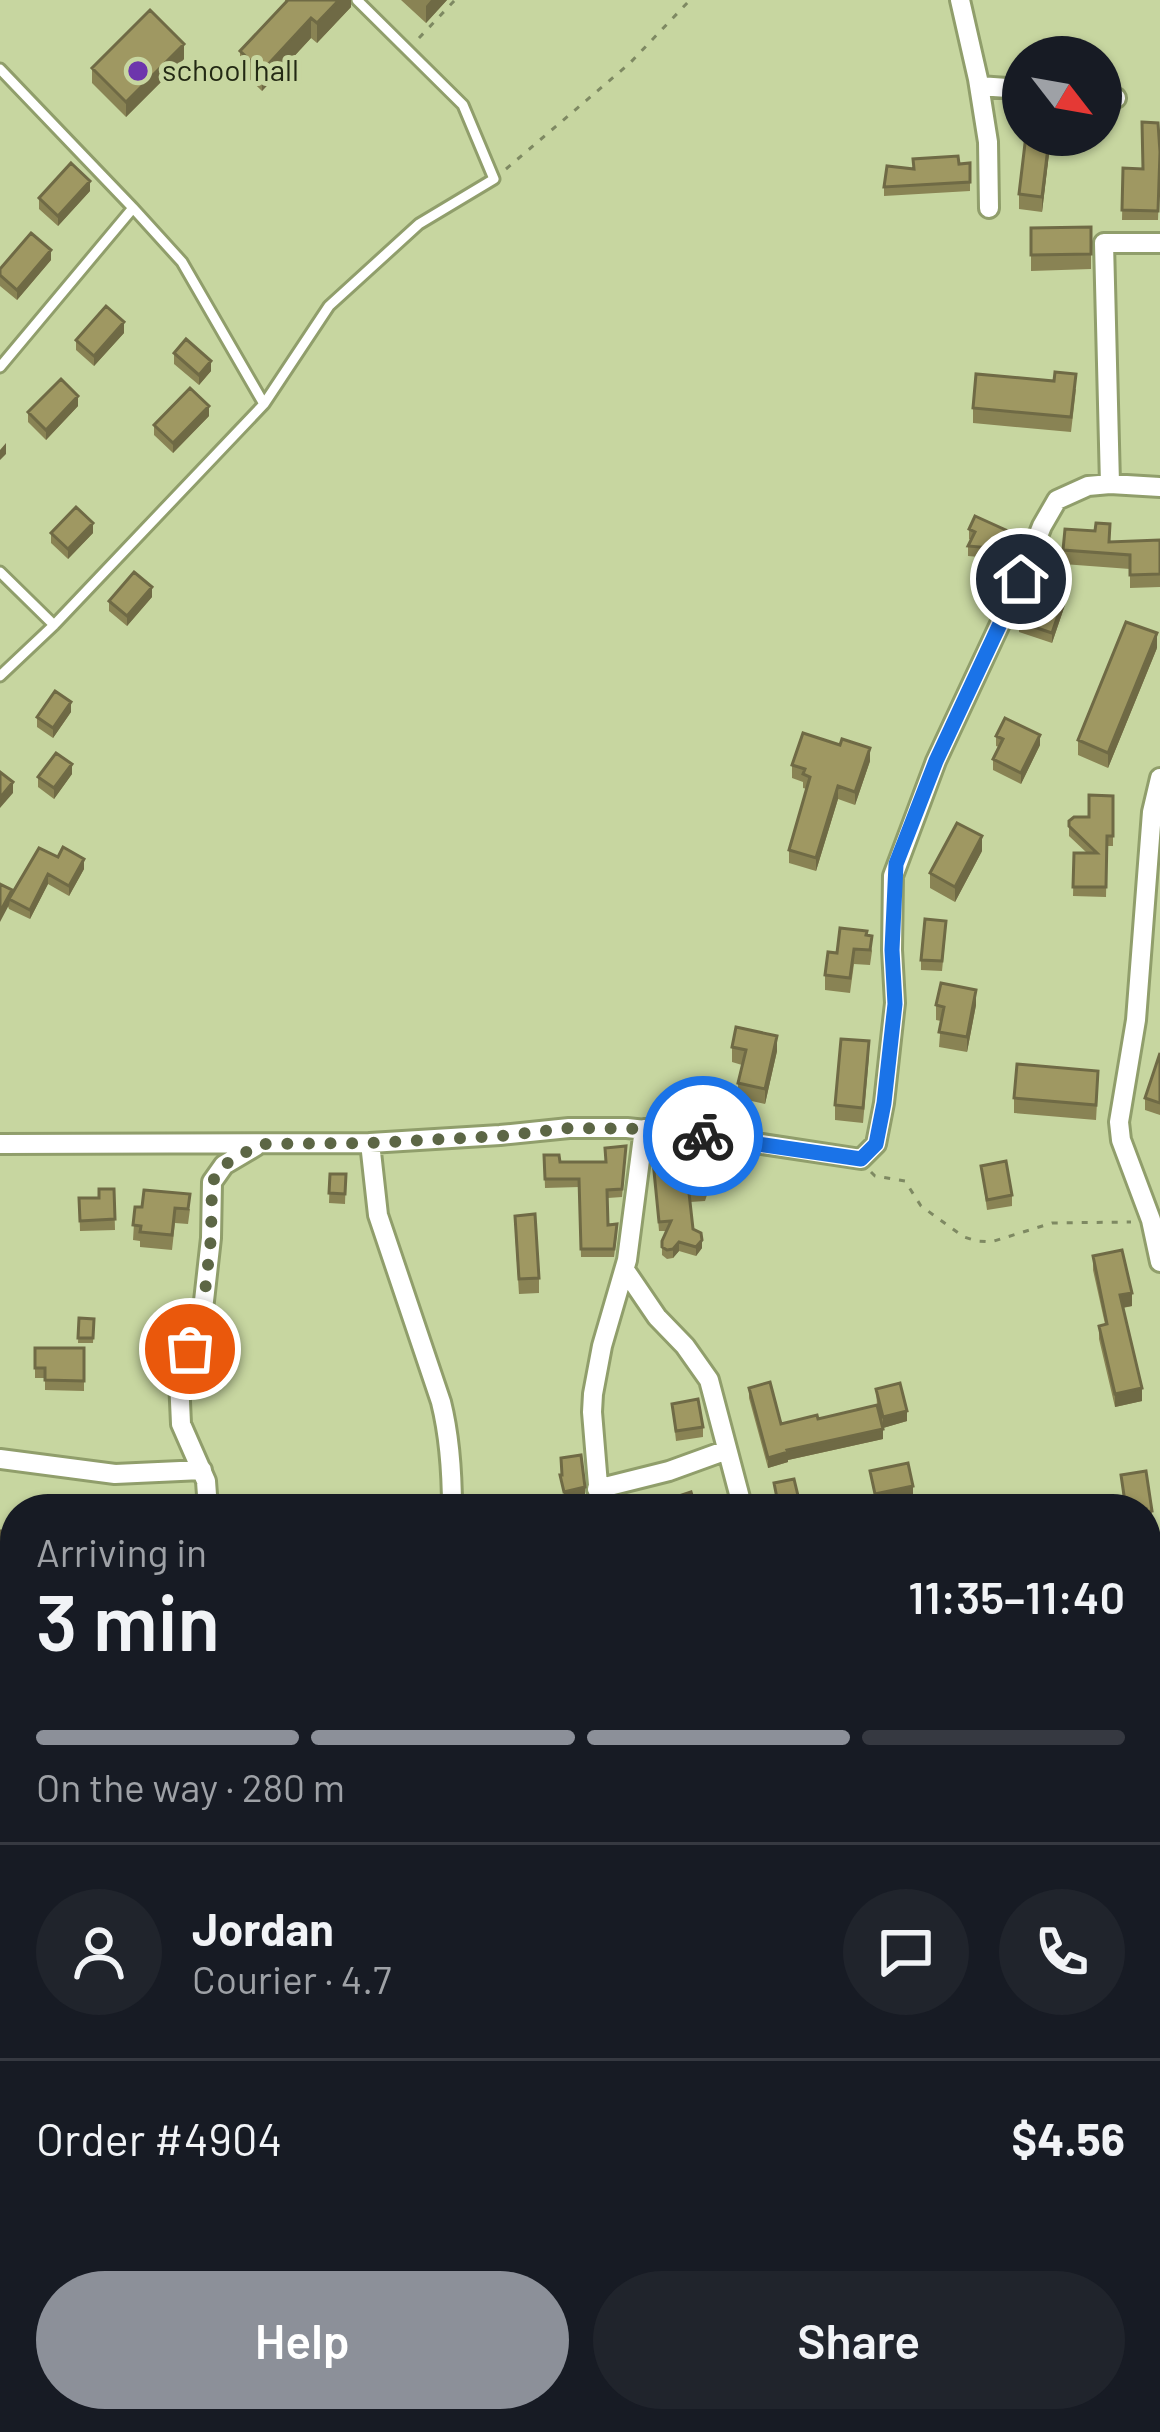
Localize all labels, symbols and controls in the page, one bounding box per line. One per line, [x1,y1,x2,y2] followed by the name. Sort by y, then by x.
[1002,36,1122,156] north arrow
[1002,36,1122,156] map controls
[162,51,299,87] place label: school hall
[125,58,151,84] marker: school hall
[970,528,1072,630] pin
[988,546,1054,612] icon: home
[643,1076,763,1196] courier
[670,1103,736,1169] icon: bike
[139,1298,241,1400] pin
[157,1316,223,1382] icon: bag
[36,1528,207,1575] text: Arriving in
[908,1569,1125,1623] text: 11:35–11:40
[36,1573,220,1667] text: 3 min
[36,1763,345,1810] text: On the way · 280 m
[36,1889,162,2015] button: person
[843,1889,969,2015] button: chat
[999,1889,1125,2015] button: phone
[192,1901,334,1955] text: Jordan
[192,1955,392,2002] text: Courier · 4.7
[36,2111,282,2165] text: Order #4904
[1011,2111,1125,2165] text: $4.56
[36,2271,569,2409] button: Help
[593,2271,1125,2409] button: Share

